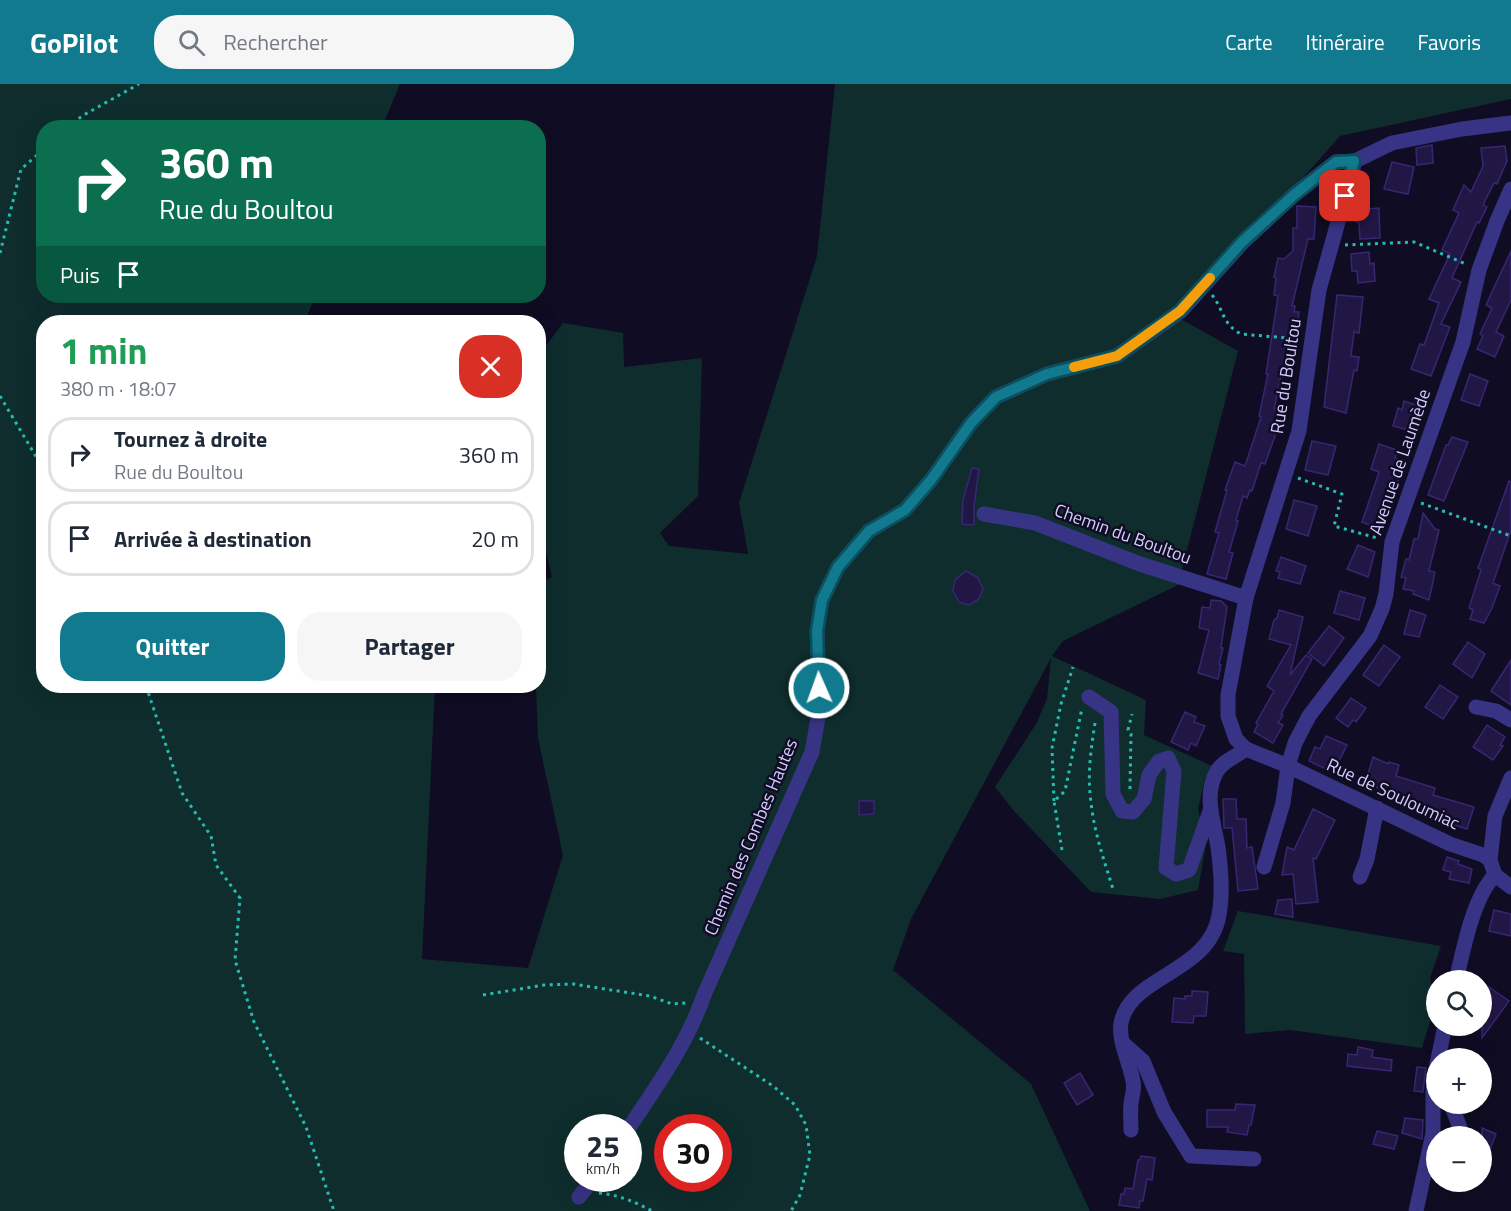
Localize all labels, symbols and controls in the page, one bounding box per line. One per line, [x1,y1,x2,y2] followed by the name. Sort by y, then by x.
[154,15,574,69] search box
[30,21,118,64] text: GoPilot
[223,25,328,59] text: Rechercher
[175,26,208,59] icon: search
[1225,26,1273,58] text: Carte
[1306,26,1385,58] text: Itinéraire
[1418,26,1481,58] text: Favoris
[159,130,274,194] text: 360 m
[60,144,138,222] icon: right
[1319,170,1370,221] pin
[1328,179,1361,212] icon: arrive
[159,188,334,229] text: Rue du Boultou
[60,258,100,292] text: Puis
[112,258,145,291] icon: arrive
[1263,316,1308,436] street label: Rue du Boultou
[60,323,147,378] text: 1 min
[459,335,522,398] button: close
[60,373,177,404] text: 380 m · 18:07
[1362,385,1437,538] street label: Avenue de Laumède
[114,422,267,456] text: Tournez à droite
[63,438,96,471] icon: right
[459,438,519,472] text: 360 m
[114,456,243,487] text: Rue du Boultou
[1051,496,1195,571] street label: Chemin du Boultou
[63,522,96,555] icon: arrive
[114,522,312,556] text: Arrivée à destination
[471,522,519,556] text: 20 m
[60,612,285,681] button: Quitter
[297,612,522,681] button: Partager
[787,656,851,720] position arrow
[697,734,804,940] street label: Chemin des Combes Hautes
[1322,751,1464,836] street label: Rue de Souloumiac
[1426,970,1492,1192] map controls
[1426,970,1492,1036] button: search
[1426,1048,1492,1114] button: +
[654,1114,732,1192] speed limit sign: 30
[586,1123,620,1169] text: 25
[1426,1126,1492,1192] button: −
[586,1157,620,1180] text: km/h

